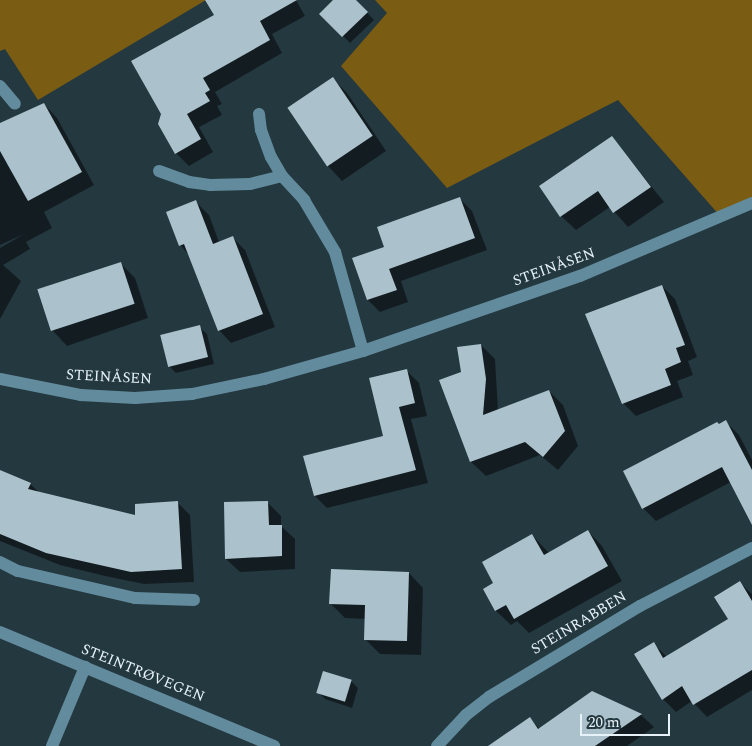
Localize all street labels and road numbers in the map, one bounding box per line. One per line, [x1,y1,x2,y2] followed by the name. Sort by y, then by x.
[510,244,598,290] street label: STEINÅSEN
[65,366,153,388] street label: STEINÅSEN
[528,587,630,659] street label: STEINRABBEN
[79,640,207,706] street label: STEINTRØVEGEN

